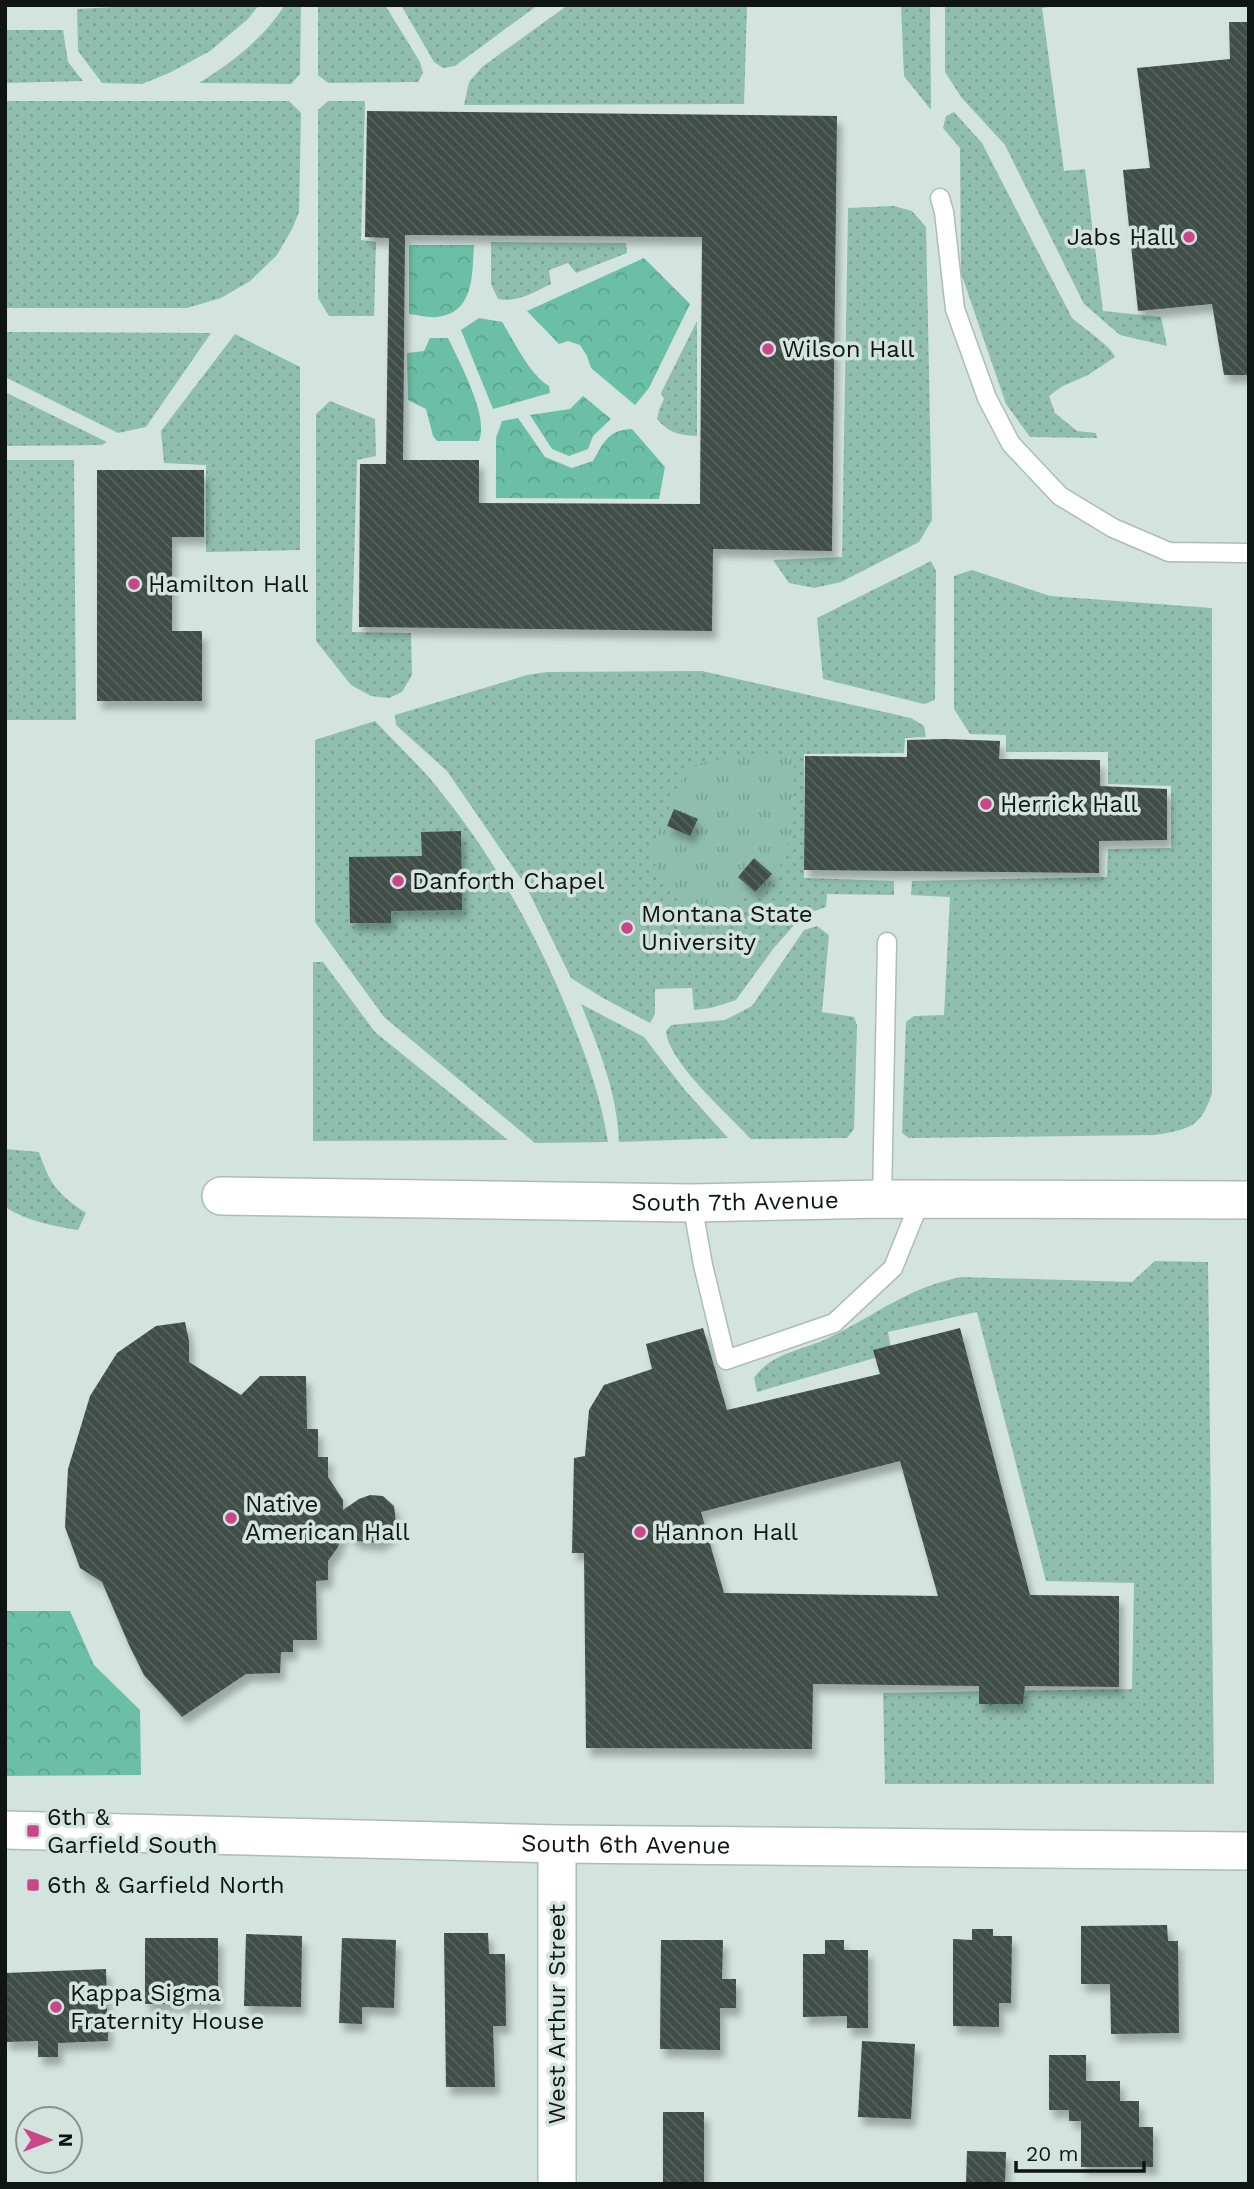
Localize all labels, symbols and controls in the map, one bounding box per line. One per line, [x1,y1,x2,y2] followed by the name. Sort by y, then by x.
[1067,223,1176,251] place label: Jabs Hall
[1181,229,1197,245] marker: Jabs Hall
[782,335,915,363] place label: Wilson Hall
[760,341,776,357] marker: Wilson Hall
[148,570,309,598] place label: Hamilton Hall
[126,576,142,592] marker: Hamilton Hall
[1000,790,1138,818] place label: Herrick Hall
[978,796,994,812] marker: Herrick Hall
[412,867,605,895] place label: Danforth Chapel
[390,873,406,889] marker: Danforth Chapel
[641,900,813,956] place label: Montana State University
[619,920,635,936] marker: Montana State University
[631,1186,839,1217] street label: South 7th Avenue
[245,1490,410,1546] place label: Native American Hall
[223,1510,239,1526] marker: Native American Hall
[654,1518,799,1546] place label: Hannon Hall
[632,1524,648,1540] marker: Hannon Hall
[47,1803,218,1859] place label: 6th & Garfield South
[25,1823,41,1839] marker: 6th & Garfield South
[521,1829,731,1860] street label: South 6th Avenue
[47,1871,285,1899] place label: 6th & Garfield North
[25,1877,41,1893] marker: 6th & Garfield North
[543,1904,571,2124] street label: West Arthur Street
[70,1979,264,2035] place label: Kappa Sigma Fraternity House
[48,1999,64,2015] marker: Kappa Sigma Fraternity House
[14,2105,84,2175] north arrow
[1016,2130,1144,2174] scale bar
[54,2133,77,2147] text: N
[1026,2141,1078,2166] text: 20 m

